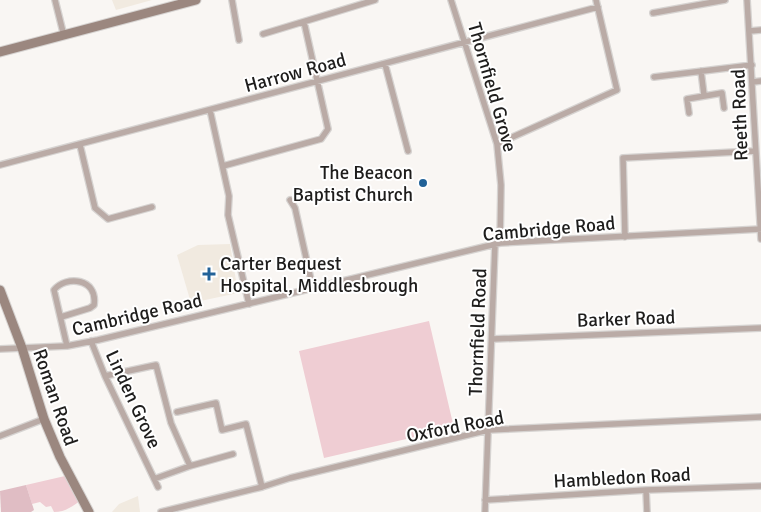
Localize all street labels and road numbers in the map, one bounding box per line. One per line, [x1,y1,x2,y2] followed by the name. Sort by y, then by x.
[462,20,522,155] street label: Thornfield Grove
[242,48,349,98] street label: Harrow Road
[726,69,754,161] street label: Reeth Road
[482,211,616,247] street label: Cambridge Road
[464,268,492,396] street label: Thornfield Road
[70,288,205,342] street label: Cambridge Road
[576,305,676,333] street label: Barker Road
[27,346,83,449] street label: Roman Road
[100,346,166,452] street label: Linden Grove
[404,406,506,448] street label: Oxford Road
[553,462,691,494] street label: Hambledon Road

